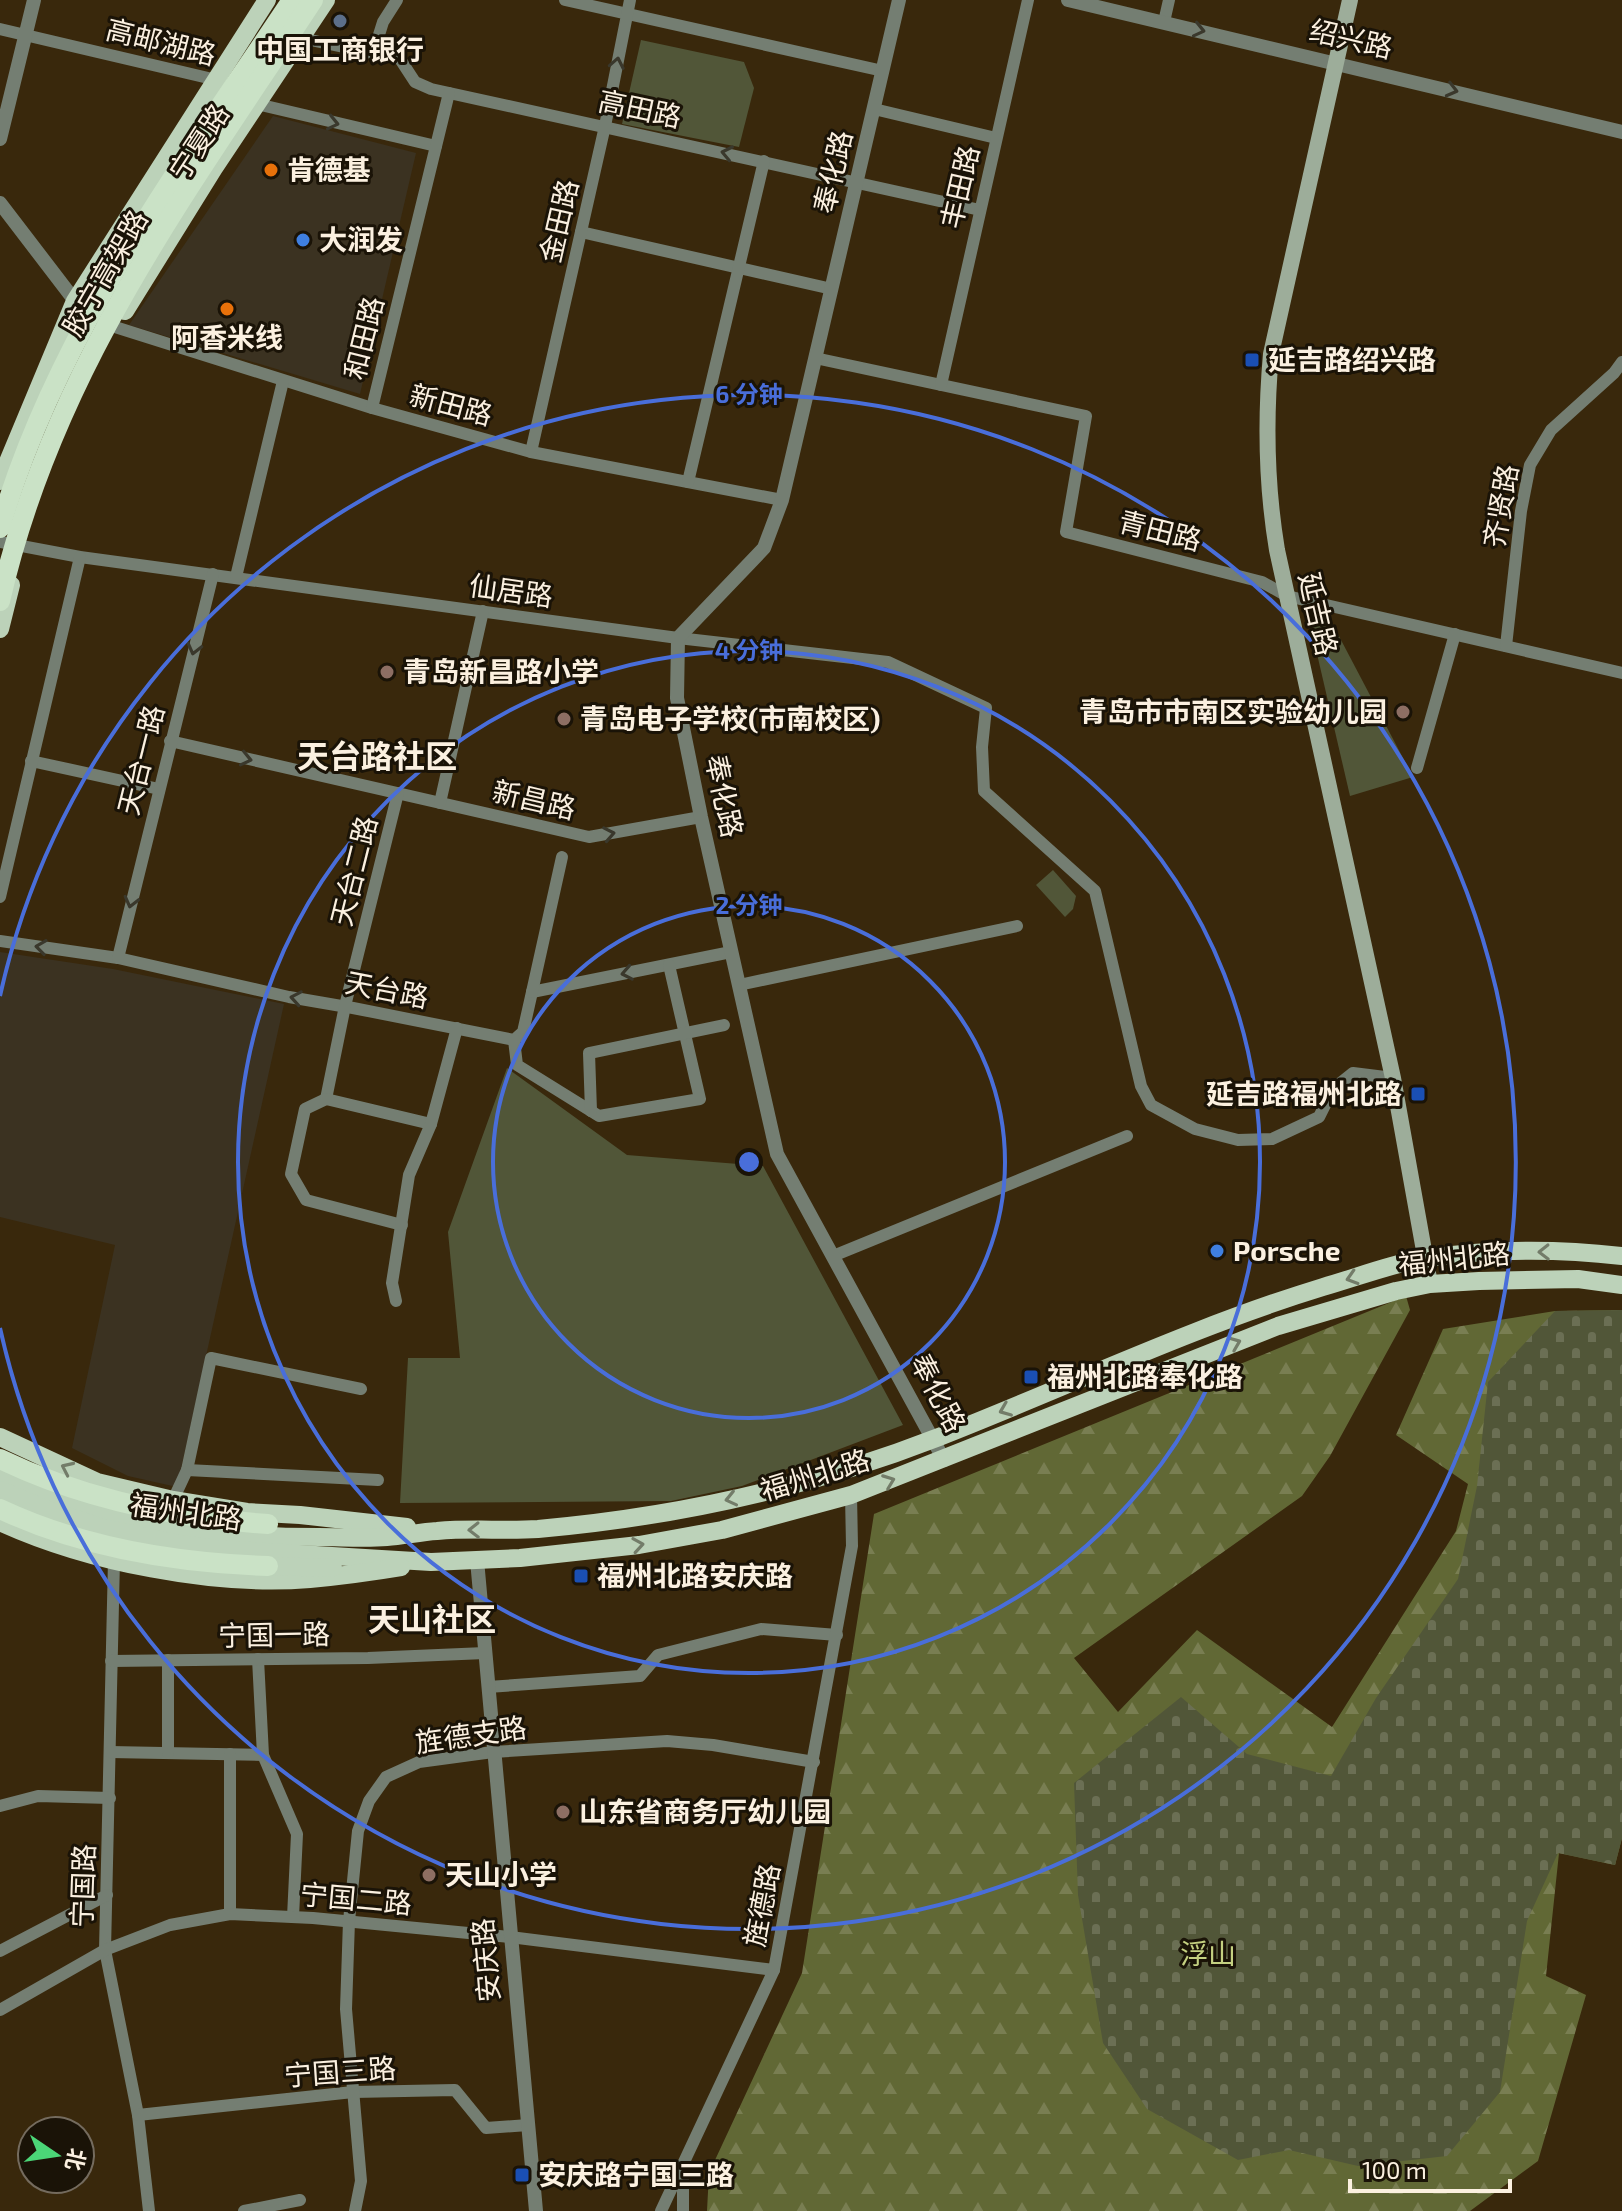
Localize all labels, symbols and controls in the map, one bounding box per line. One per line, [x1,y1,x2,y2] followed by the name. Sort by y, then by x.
[103,11,220,71] street label: 高邮湖路
[331,12,349,30] marker: 中国工商银行
[1306,12,1396,64] street label: 绍兴路
[1192,21,1205,38] one-way arrow
[256,32,424,66] place label: 中国工商银行
[608,56,625,70] one-way arrow
[1445,81,1458,98] one-way arrow
[596,83,685,133] street label: 高田路
[161,97,235,186] street label: 宁夏路
[326,114,339,131] one-way arrow
[806,127,858,217] street label: 奉化路
[933,142,985,232] street label: 丰田路
[721,145,735,162] one-way arrow
[287,152,371,186] place label: 肯德基
[262,161,280,179] marker: 肯德基
[532,176,584,266] street label: 金田路
[54,203,154,342] street label: 胶宁高架路
[319,222,403,256] place label: 大润发
[294,231,312,249] marker: 大润发
[336,293,390,383] street label: 和田路
[218,300,236,318] marker: 阿香米线
[171,320,283,354] place label: 阿香米线
[1268,342,1436,376] place label: 延吉路绍兴路
[1243,351,1261,369] marker: 延吉路绍兴路
[406,377,496,431] street label: 新田路
[715,379,783,408] text: 6 分钟
[1476,462,1524,550] street label: 齐贤路
[1115,503,1205,557] street label: 青田路
[467,567,555,613] street label: 仙居路
[1293,569,1345,659] street label: 延吉路
[715,635,783,664] text: 4 分钟
[186,642,203,656] one-way arrow
[403,654,599,688] place label: 青岛新昌路小学
[378,663,396,681] marker: 青岛新昌路小学
[1079,694,1387,728] place label: 青岛市市南区实验幼儿园
[110,701,170,818] street label: 天台一路
[580,701,881,735] place label: 青岛电子学校(市南校区)
[1394,703,1412,721] marker: 青岛市市南区实验幼儿园
[555,710,573,728] marker: 青岛电子学校(市南校区)
[297,736,457,774] district label: 天台路社区
[239,749,253,766] one-way arrow
[700,751,750,840] street label: 奉化路
[489,773,579,825] street label: 新昌路
[323,812,383,929] street label: 天台二路
[602,826,616,843] one-way arrow
[715,890,783,919] text: 2 分钟
[124,894,141,908] one-way arrow
[34,939,48,956] one-way arrow
[343,964,432,1014] street label: 天台路
[621,964,634,981] one-way arrow
[289,991,303,1008] one-way arrow
[1206,1076,1402,1110] place label: 延吉路福州北路
[1409,1085,1427,1103] marker: 延吉路福州北路
[735,1148,763,1176] centre of rings
[1233,1233,1340,1267] place label: Porsche
[1396,1235,1511,1281] street label: 福州北路
[1208,1242,1226,1260] marker: Porsche
[1537,1244,1550,1261] one-way arrow
[1346,1269,1360,1285] one-way arrow
[1227,1336,1241,1353] one-way arrow
[904,1347,974,1438] street label: 奉化路
[1047,1359,1243,1393] place label: 福州北路奉化路
[1022,1368,1040,1386] marker: 福州北路奉化路
[999,1401,1013,1417] one-way arrow
[756,1441,873,1507] street label: 福州北路
[61,1462,76,1478] one-way arrow
[882,1474,896,1491] one-way arrow
[128,1486,244,1536] street label: 福州北路
[725,1490,739,1507] one-way arrow
[467,1521,480,1539] one-way arrow
[631,1537,645,1554] one-way arrow
[597,1558,793,1592] place label: 福州北路安庆路
[572,1567,590,1585] marker: 福州北路安庆路
[368,1599,496,1637] district label: 天山社区
[218,1616,330,1652] street label: 宁国一路
[413,1709,529,1759] street label: 旌德支路
[579,1794,831,1828] place label: 山东省商务厅幼儿园
[554,1803,572,1821] marker: 山东省商务厅幼儿园
[64,1843,100,1929] street label: 宁国路
[445,1857,557,1891] place label: 天山小学
[736,1860,786,1949] street label: 旌德路
[420,1866,438,1884] marker: 天山小学
[299,1876,413,1920] street label: 宁国二路
[464,1917,506,2003] street label: 安庆路
[1180,1936,1236,1970] park label: 浮山
[283,2050,397,2092] street label: 宁国三路
[16,2115,96,2195] north arrow
[1350,2143,1510,2193] scale bar
[61,2146,92,2173] text: 北
[1362,2155,1427,2184] text: 100 m
[538,2157,734,2191] place label: 安庆路宁国三路
[513,2166,531,2184] marker: 安庆路宁国三路

